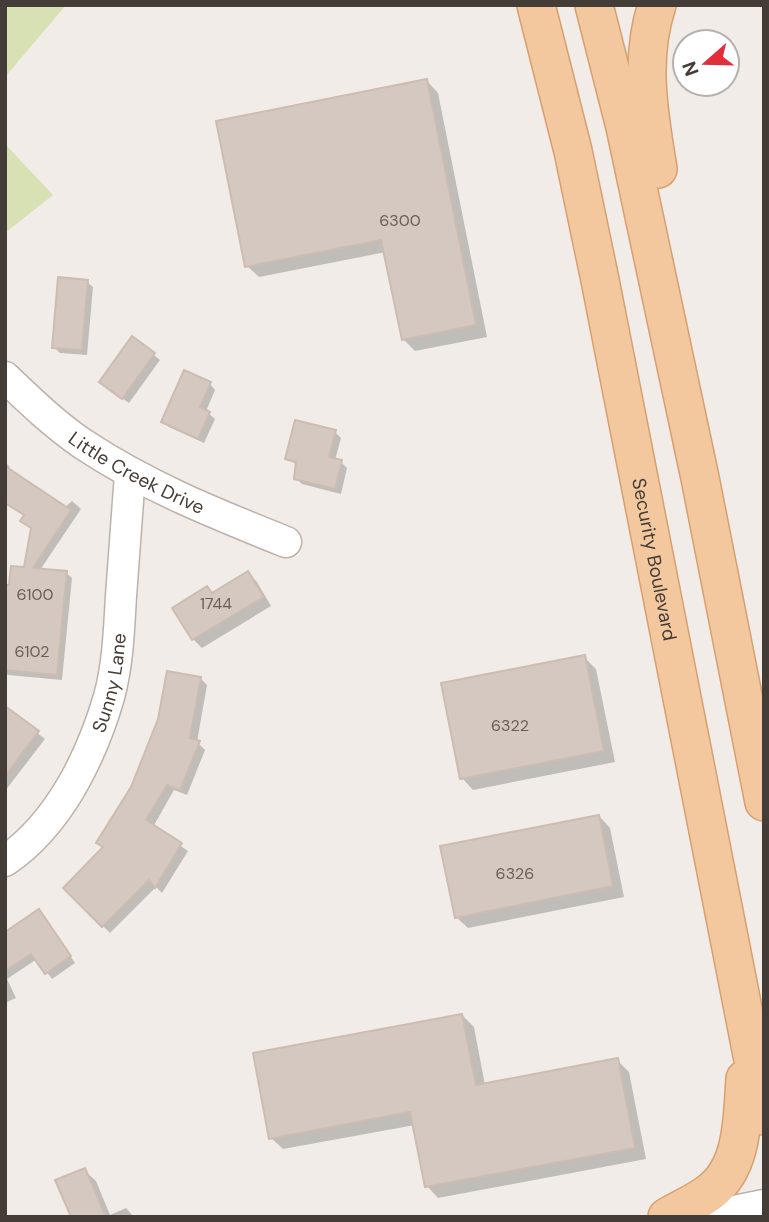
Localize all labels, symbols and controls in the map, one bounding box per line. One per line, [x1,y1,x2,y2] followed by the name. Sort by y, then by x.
[671,28,741,98] north arrow
[676,58,705,79] text: N
[379,210,421,231] house number: 6300
[64,426,208,520] street label: Little Creek Drive
[626,476,682,643] street label: Security Boulevard
[17,584,54,605] house number: 6100
[200,593,232,614] house number: 1744
[86,632,132,736] street label: Sunny Lane
[14,641,50,662] house number: 6102
[491,715,529,736] house number: 6322
[496,863,534,884] house number: 6326

